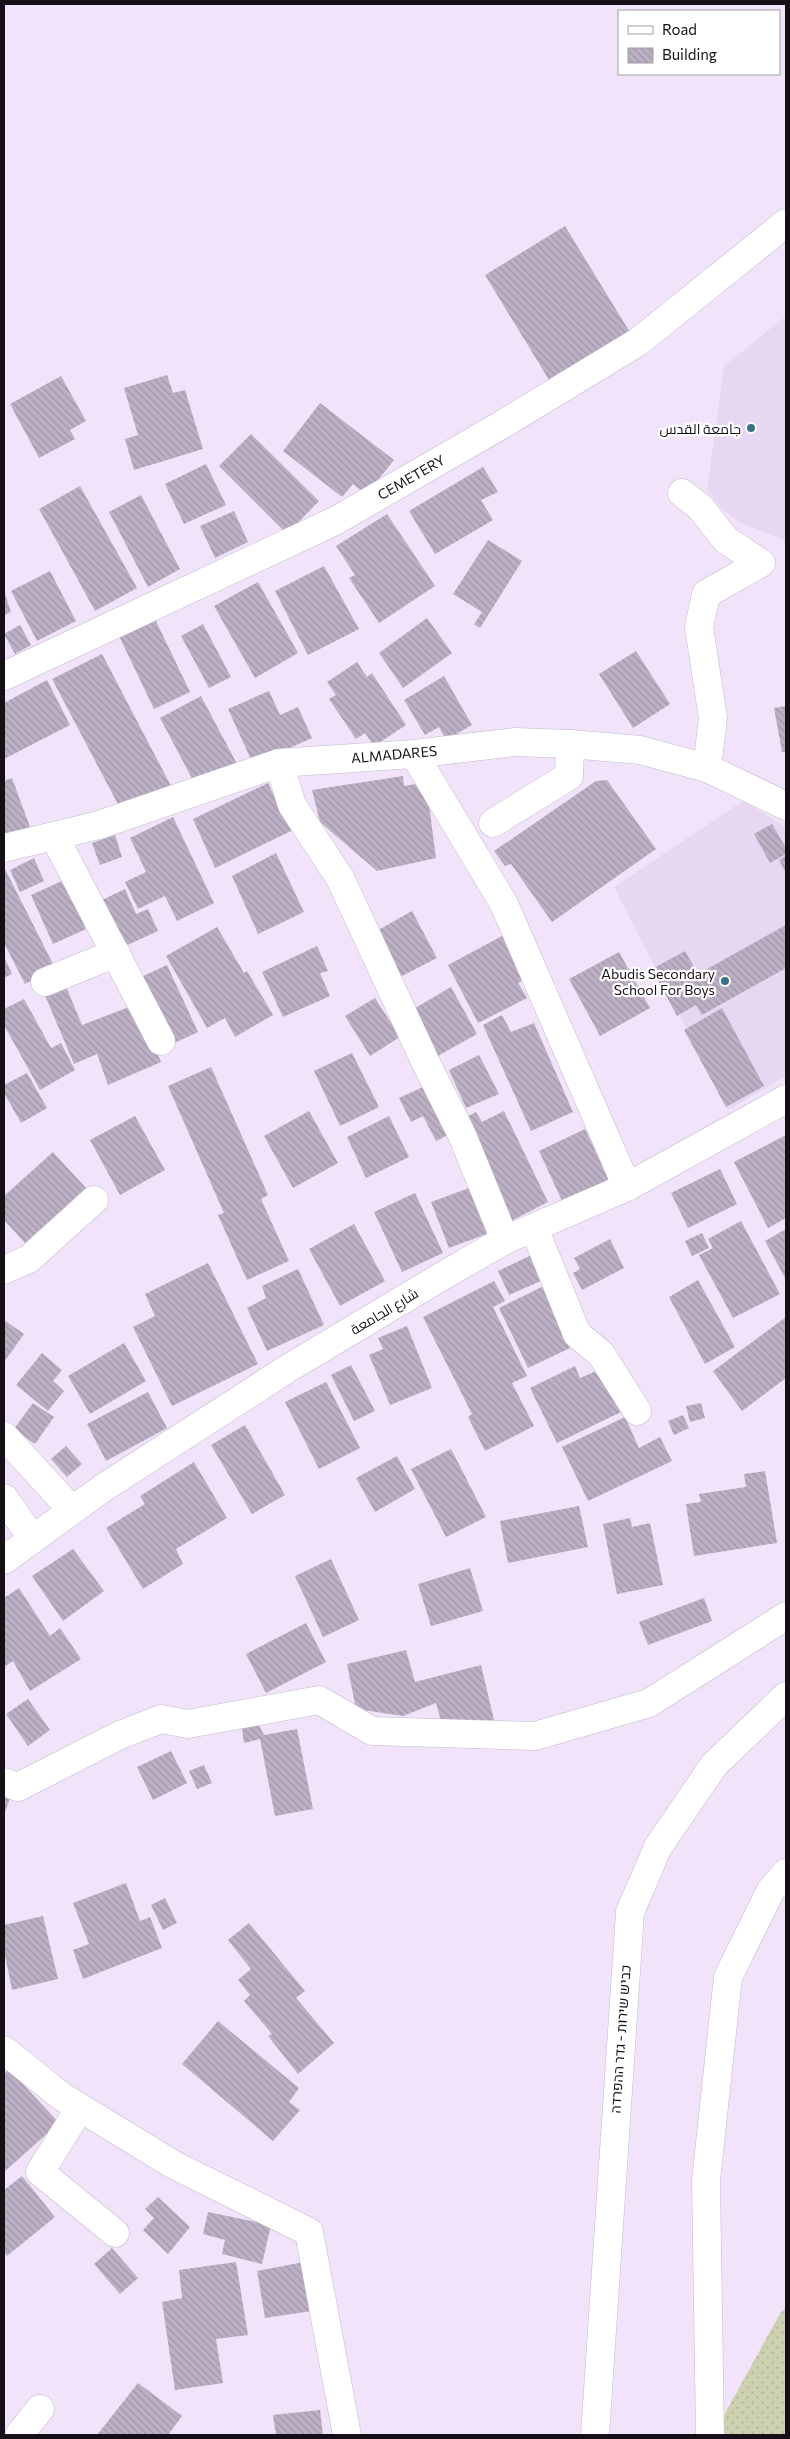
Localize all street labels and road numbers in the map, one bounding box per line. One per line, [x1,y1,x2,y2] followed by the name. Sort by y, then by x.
[374,451,448,503] street label: CEMETERY
[350,742,438,766] street label: ALMADARES
[347,1284,421,1339] street label: شارع الجامعة
[606,1964,634,2114] street label: כביש שירות - גדר ההפרדה

